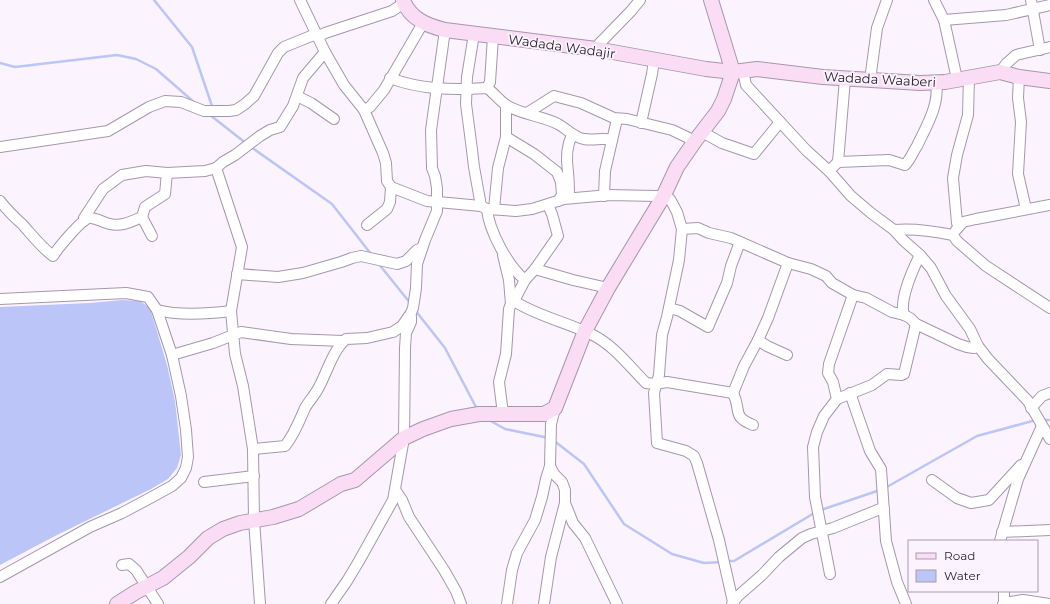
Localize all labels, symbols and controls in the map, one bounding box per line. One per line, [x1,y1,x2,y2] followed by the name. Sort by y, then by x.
[507,31,617,61] street label: Wadada Wadajir
[824,68,936,90] street label: Wadada Waaberi
[908,540,1038,592] legend
[944,548,975,563] text: Road
[944,568,981,583] text: Water

